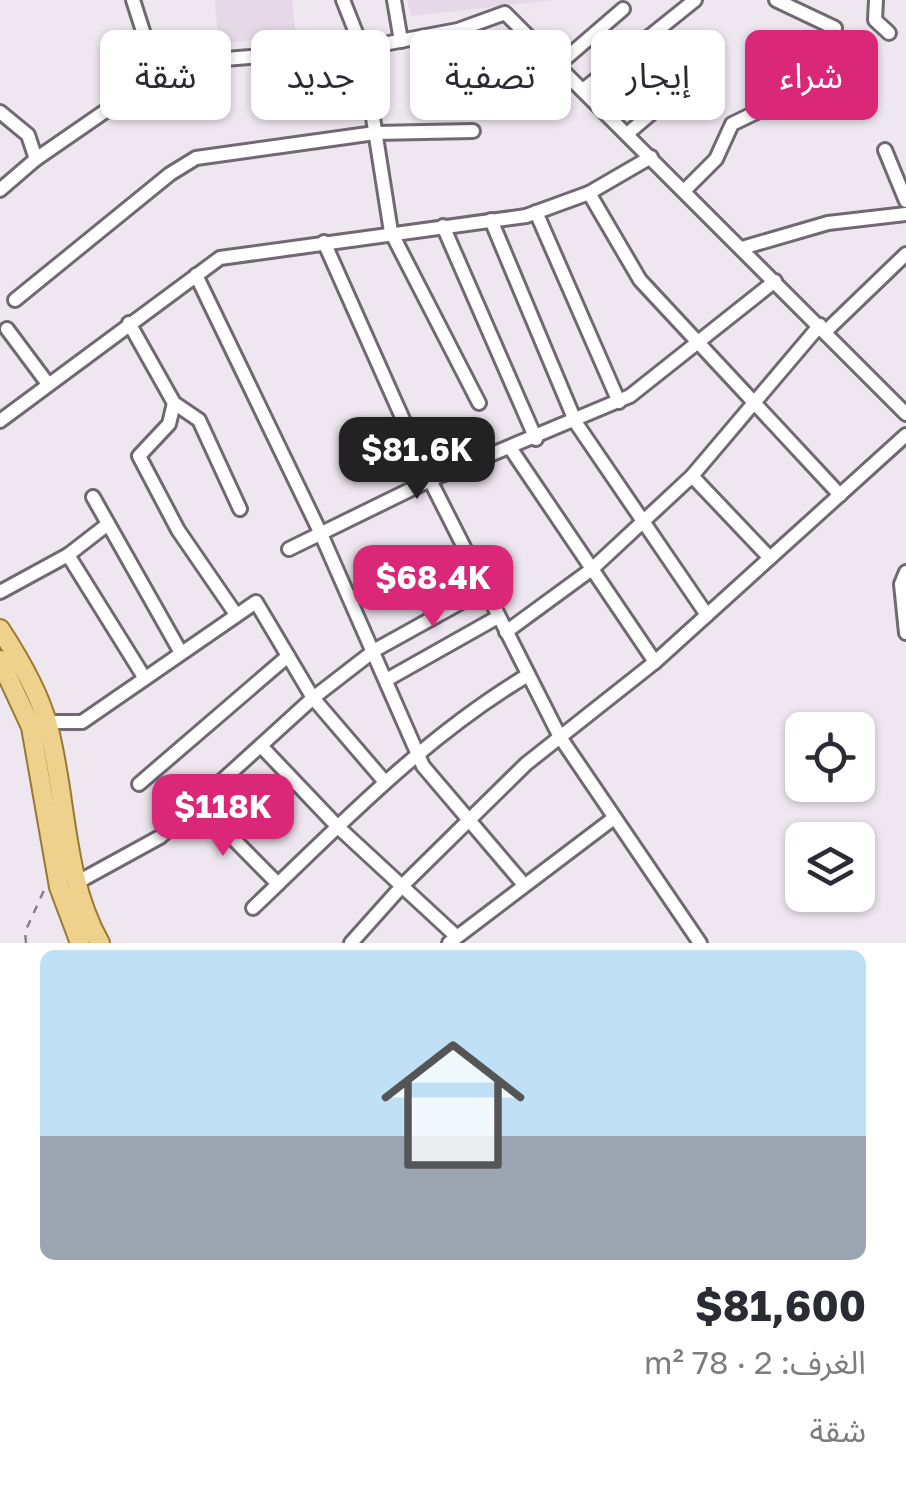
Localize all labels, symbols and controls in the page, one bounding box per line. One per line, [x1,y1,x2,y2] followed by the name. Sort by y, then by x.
[100,30,231,120] chip: شقة
[251,30,390,120] chip: جديد
[410,30,571,120] chip: تصفية
[591,30,725,120] chip: إيجار
[745,30,878,120] chip: شراء
[336,417,498,502] pin: $81.6K
[361,430,473,468] text: $81.6K
[352,545,514,630] pin: $68.4K
[375,558,491,596] text: $68.4K
[785,712,875,912] map controls
[785,712,875,802] button: locate
[153,774,293,859] pin: $118K
[174,787,272,825] text: $118K
[785,822,875,912] button: layers
[363,1015,543,1195] icon: home
[695,1280,866,1330] text: $81,600
[644,1343,866,1381] text: الغرف: 2 · 78 m²
[810,1411,866,1449] text: شقة

